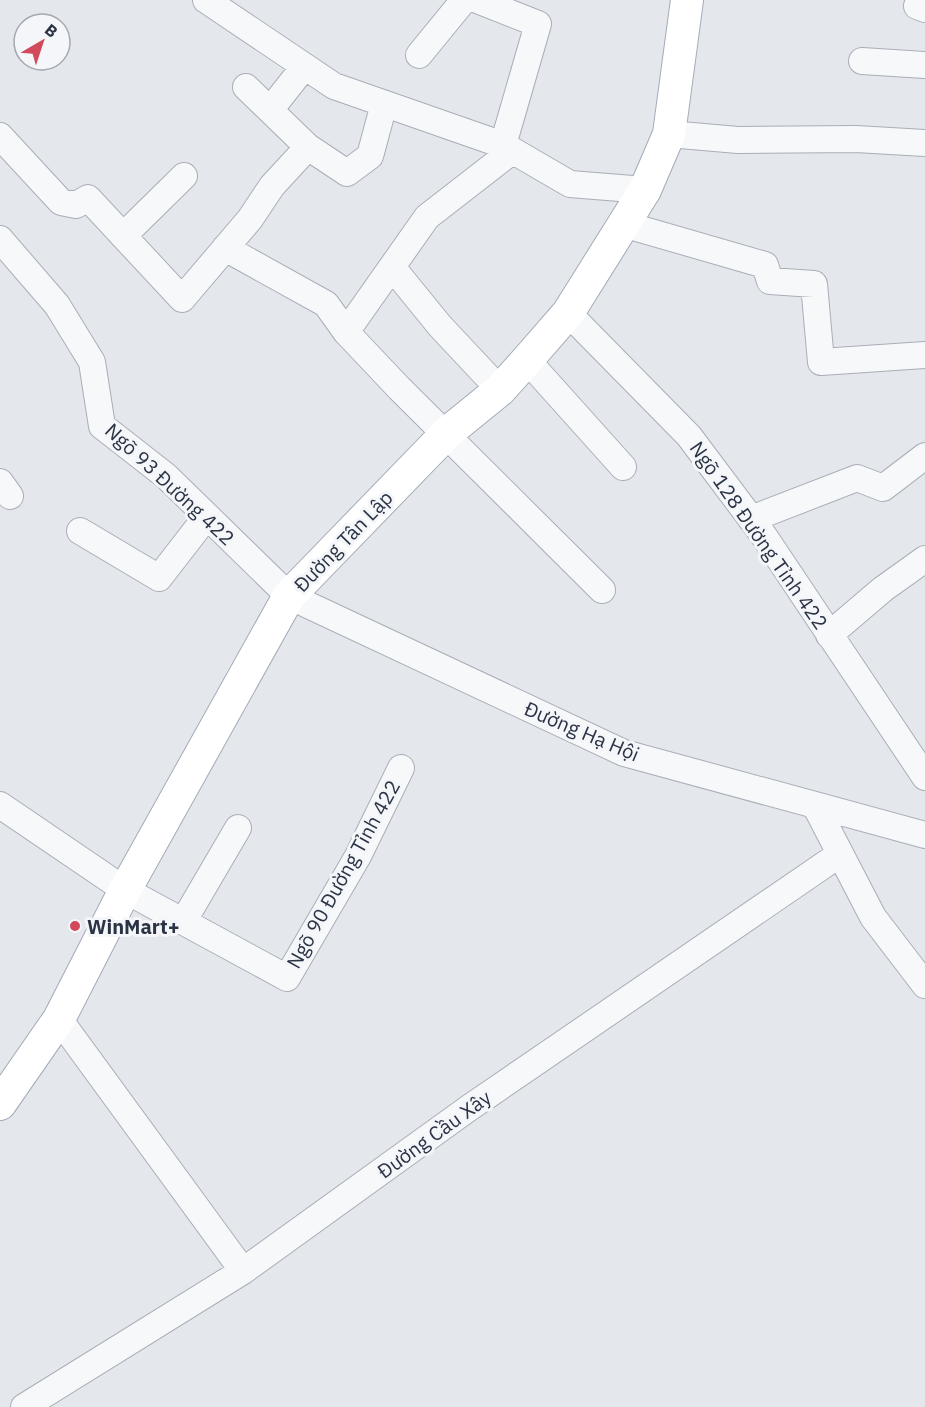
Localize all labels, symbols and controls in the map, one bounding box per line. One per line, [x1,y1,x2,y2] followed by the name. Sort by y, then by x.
[12,12,72,72] north arrow
[41,19,62,42] text: B
[99,417,241,551] street label: Ngõ 93 Đường 422
[684,436,834,634] street label: Ngõ 128 Đường Tỉnh 422
[288,484,398,598] street label: Đường Tân Lập
[520,695,644,767] street label: Đường Hạ Hội
[280,775,406,973] street label: Ngõ 90 Đường Tỉnh 422
[87,913,180,940] place label: WinMart+
[68,919,82,933] marker: WinMart+
[372,1084,496,1184] street label: Đường Cầu Xây

